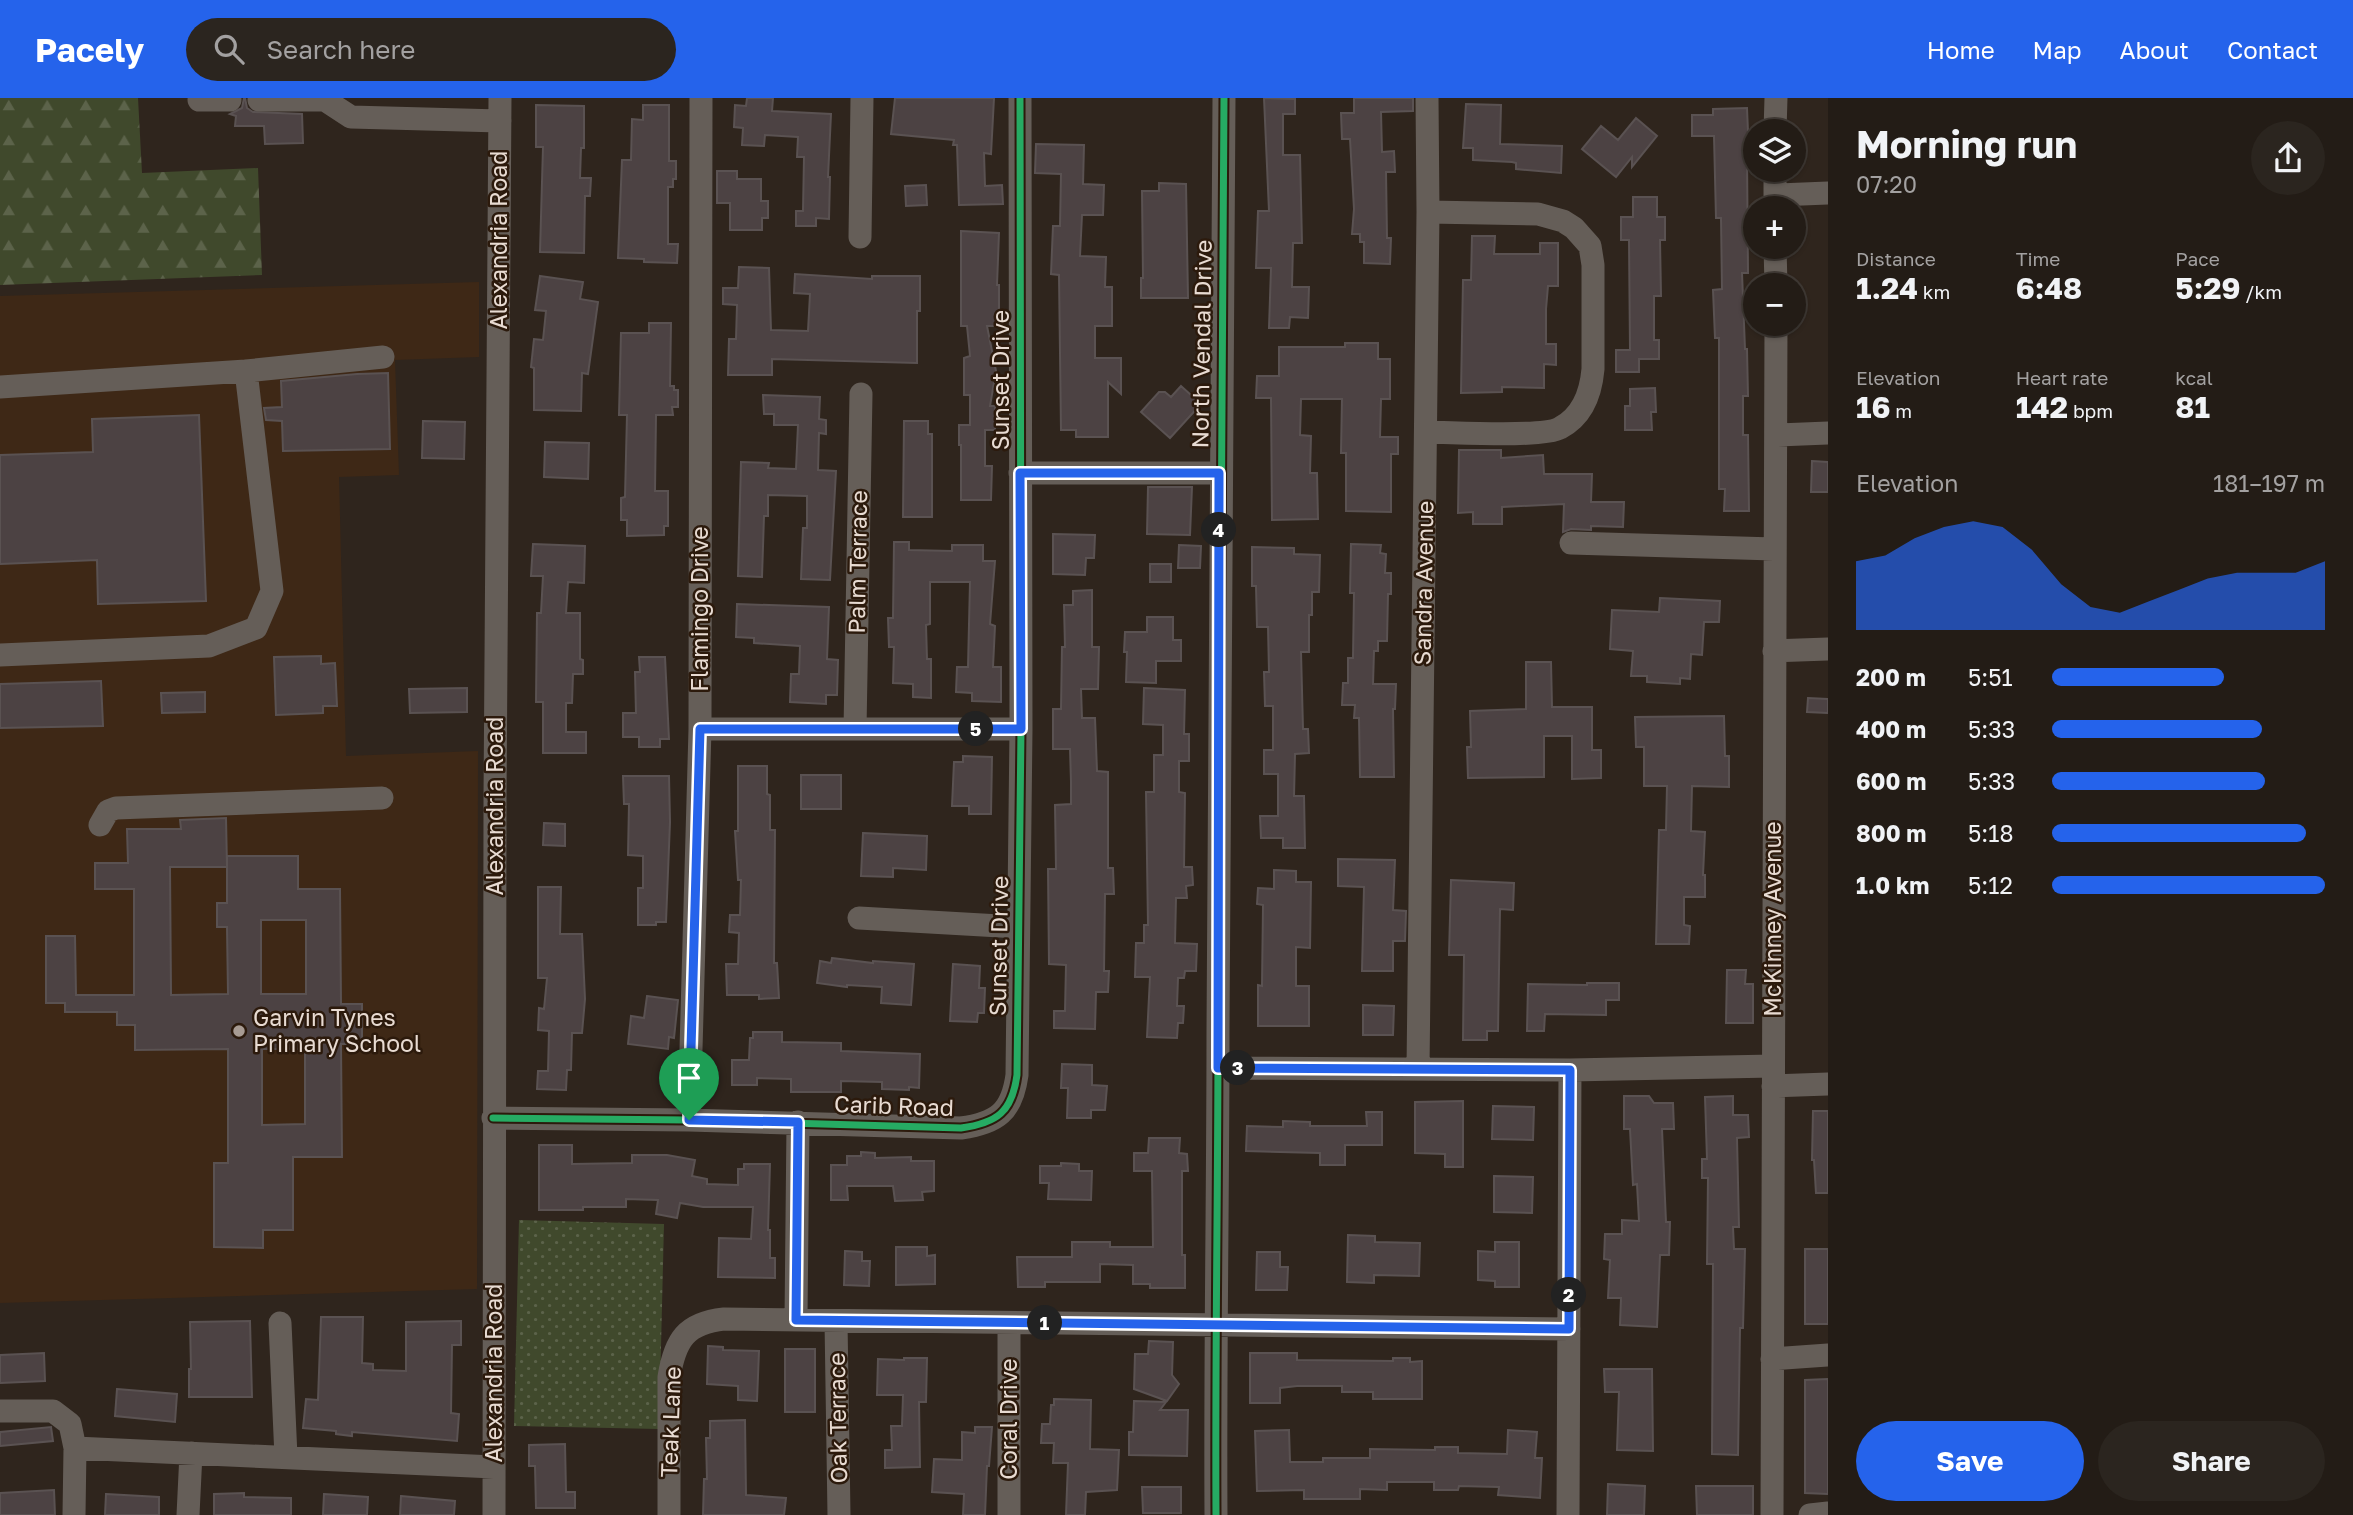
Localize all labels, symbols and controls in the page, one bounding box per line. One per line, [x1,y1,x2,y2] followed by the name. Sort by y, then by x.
[186,18,676,81] search box
[35,30,144,69] text: Pacely
[210,30,248,68] icon: search
[266,34,415,65] text: Search here
[1927,35,1995,64] text: Home
[2033,35,2082,64] text: Map
[2120,35,2189,64] text: About
[2227,35,2318,64] text: Contact
[1743,119,1806,336] map controls
[1743,119,1806,182] button: layers
[1856,121,2077,166] text: Morning run
[2251,121,2325,195] button: share
[484,151,512,329] street label: Alexandria Road
[1856,170,1917,198] text: 07:20
[1743,196,1806,259] button: +
[1185,239,1217,449] street label: North Vendal Drive
[1856,247,1936,270] text: Distance
[2016,247,2060,270] text: Time
[2175,247,2220,270] text: Pace
[1856,270,1918,306] text: 1.24
[2016,270,2082,306] text: 6:48
[2175,270,2241,306] text: 5:29
[1743,273,1806,336] button: −
[1918,280,1950,303] text: km
[2241,280,2282,303] text: /km
[986,310,1014,450] street label: Sunset Drive
[1856,366,1941,389] text: Elevation
[2016,366,2108,389] text: Heart rate
[2175,366,2213,389] text: kcal
[1856,389,1891,425] text: 16
[2016,389,2068,425] text: 142
[2175,389,2210,425] text: 81
[1891,399,1912,422] text: m
[2068,399,2113,422] text: bpm
[1856,469,1958,497] text: Elevation
[2213,469,2325,497] text: 181–197 m
[842,490,872,634] street label: Palm Terrace
[1408,500,1438,666] street label: Sandra Avenue
[1202,512,1236,548] pin: 4
[1213,518,1224,541] text: 4
[685,526,713,692] street label: Flamingo Drive
[1856,663,1926,691] text: 200 m
[1968,663,2013,691] text: 5:51
[958,712,993,746] pin: 5
[1856,715,1926,743] text: 400 m
[1968,715,2015,743] text: 5:33
[480,717,508,895] street label: Alexandria Road
[970,717,981,740] text: 5
[1856,767,1926,795] text: 600 m
[1968,767,2015,795] text: 5:33
[1856,819,1927,847] text: 800 m
[1968,819,2013,847] text: 5:18
[1758,821,1786,1017] street label: McKinney Avenue
[1856,871,1929,899] text: 1.0 km
[1968,871,2013,899] text: 5:12
[983,876,1013,1016] street label: Sunset Drive
[253,1003,421,1057] place label: Garvin Tynes Primary School
[231,1023,247,1039] marker: Garvin Tynes Primary School
[659,1048,719,1120] pin
[1220,1051,1256,1086] pin: 3
[1232,1056,1243,1079] text: 3
[670,1059,708,1097] icon: arrive
[834,1089,954,1121] street label: Carib Road
[1552,1278,1586,1312] pin: 2
[1563,1283,1574,1306] text: 2
[479,1284,507,1462] street label: Alexandria Road
[1028,1306,1062,1340] pin: 1
[1040,1311,1049,1334] text: 1
[822,1352,852,1484] street label: Oak Terrace
[994,1358,1022,1480] street label: Coral Drive
[654,1366,686,1478] street label: Teak Lane
[1856,1421,2084,1501] button: Save
[2098,1421,2325,1501] button: Share

